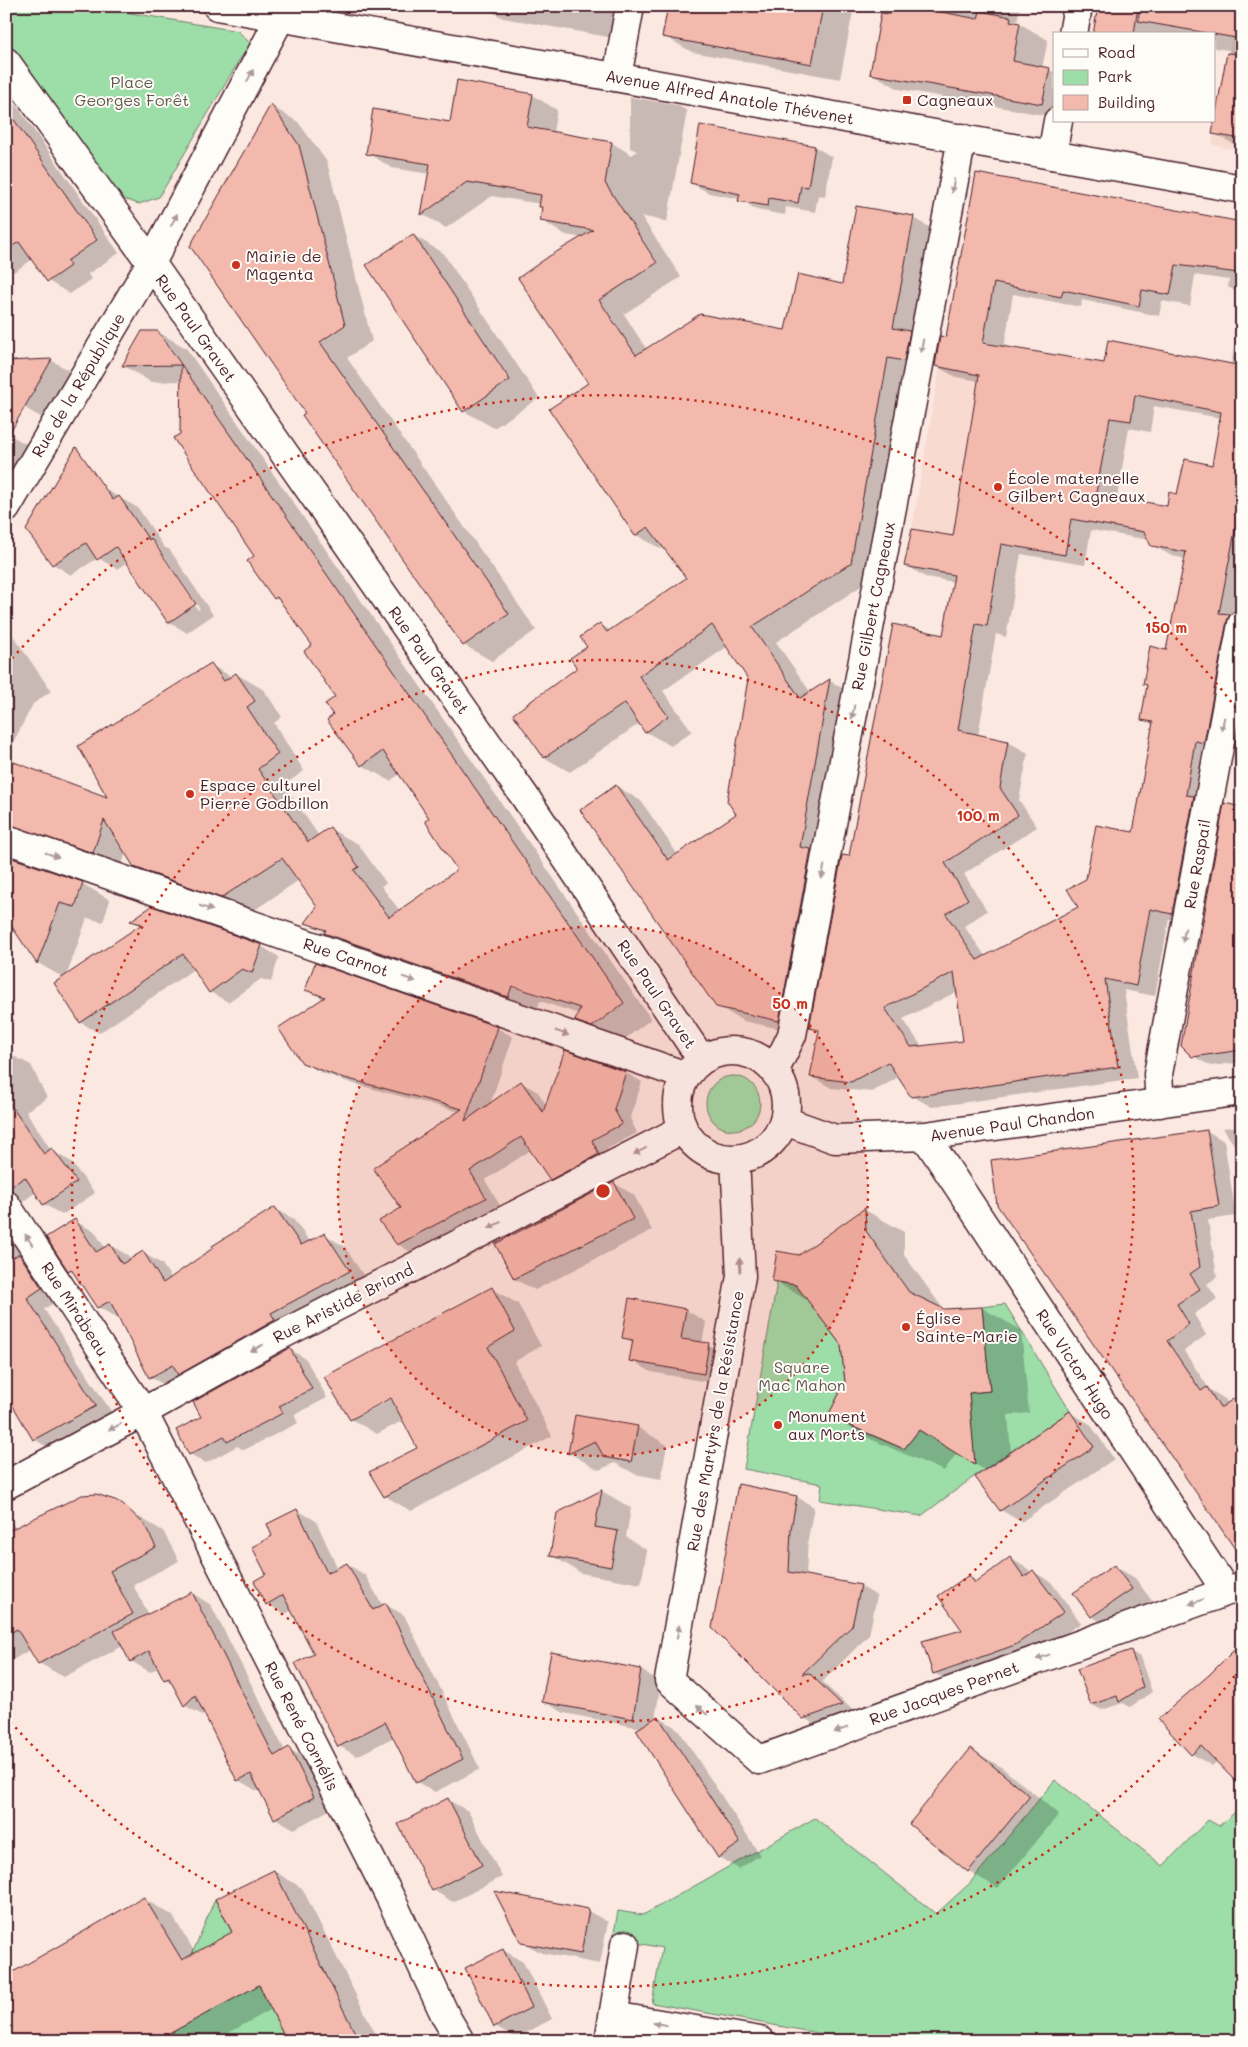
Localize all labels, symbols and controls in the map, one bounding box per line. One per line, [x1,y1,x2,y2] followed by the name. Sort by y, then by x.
[1053,32,1216,122] legend
[1098,42,1135,62] text: Road
[604,64,856,129] street label: Avenue Alfred Anatole Thévenet
[1098,66,1132,86] text: Park
[246,69,254,83] one-way arrow
[75,71,189,110] park label: Place Georges Forêt
[917,89,993,110] place label: Cagneaux
[1098,92,1155,112] text: Building
[901,94,913,106] marker: Cagneaux
[948,179,956,195] one-way arrow
[170,212,178,227] one-way arrow
[246,245,322,284] place label: Mairie de Magenta
[230,259,242,271] marker: Mairie de Magenta
[151,270,241,386] street label: Rue Paul Gravet
[26,309,129,461] street label: Rue de la République
[918,338,926,354] one-way arrow
[1008,467,1145,506] place label: École maternelle Gilbert Cagneaux
[992,481,1004,493] marker: École maternelle Gilbert Cagneaux
[846,520,899,692] street label: Rue Gilbert Cagneaux
[384,602,474,718] street label: Rue Paul Gravet
[1145,617,1187,637] text: 150 m
[849,704,857,720] one-way arrow
[1219,716,1227,732] one-way arrow
[200,774,329,813] place label: Espace culturel Pierre Godbillon
[184,788,196,800] marker: Espace culturel Pierre Godbillon
[956,805,1000,825] text: 100 m
[1178,817,1215,910] street label: Rue Raspail
[45,852,60,859] one-way arrow
[819,864,827,879] one-way arrow
[198,905,213,912] one-way arrow
[1180,928,1188,944] one-way arrow
[301,932,392,981] street label: Rue Carnot
[613,935,702,1052] street label: Rue Paul Gravet
[401,976,416,983] one-way arrow
[772,993,808,1013] text: 50 m
[555,1029,570,1037] one-way arrow
[928,1102,1096,1145] street label: Avenue Paul Chandon
[633,1147,647,1155] one-way arrow
[594,1182,612,1200] centre of rings
[488,1221,502,1229] one-way arrow
[24,1234,34,1247] one-way arrow
[736,1257,744,1273] one-way arrow
[37,1258,114,1360] street label: Rue Mirabeau
[269,1258,416,1347] street label: Rue Aristide Briand
[681,1289,748,1553] street label: Rue des Martyrs de la Résistance
[1032,1305,1119,1423] street label: Rue Victor Hugo
[916,1307,1018,1346] place label: Église Sainte-Marie
[900,1321,912,1333] marker: Église Sainte-Marie
[251,1343,264,1352] one-way arrow
[758,1356,846,1395] park label: Square Mac Mahon
[788,1405,866,1444] place label: Monument aux Morts
[772,1419,784,1431] marker: Monument aux Morts
[108,1423,123,1431] one-way arrow
[1188,1598,1203,1606] one-way arrow
[674,1624,682,1640] one-way arrow
[1035,1653,1050,1661] one-way arrow
[866,1656,1021,1729] street label: Rue Jacques Pernet
[261,1658,344,1794] street label: Rue René Cornélis
[696,1704,709,1715] one-way arrow
[833,1726,848,1734] one-way arrow
[652,2019,668,2027] one-way arrow

